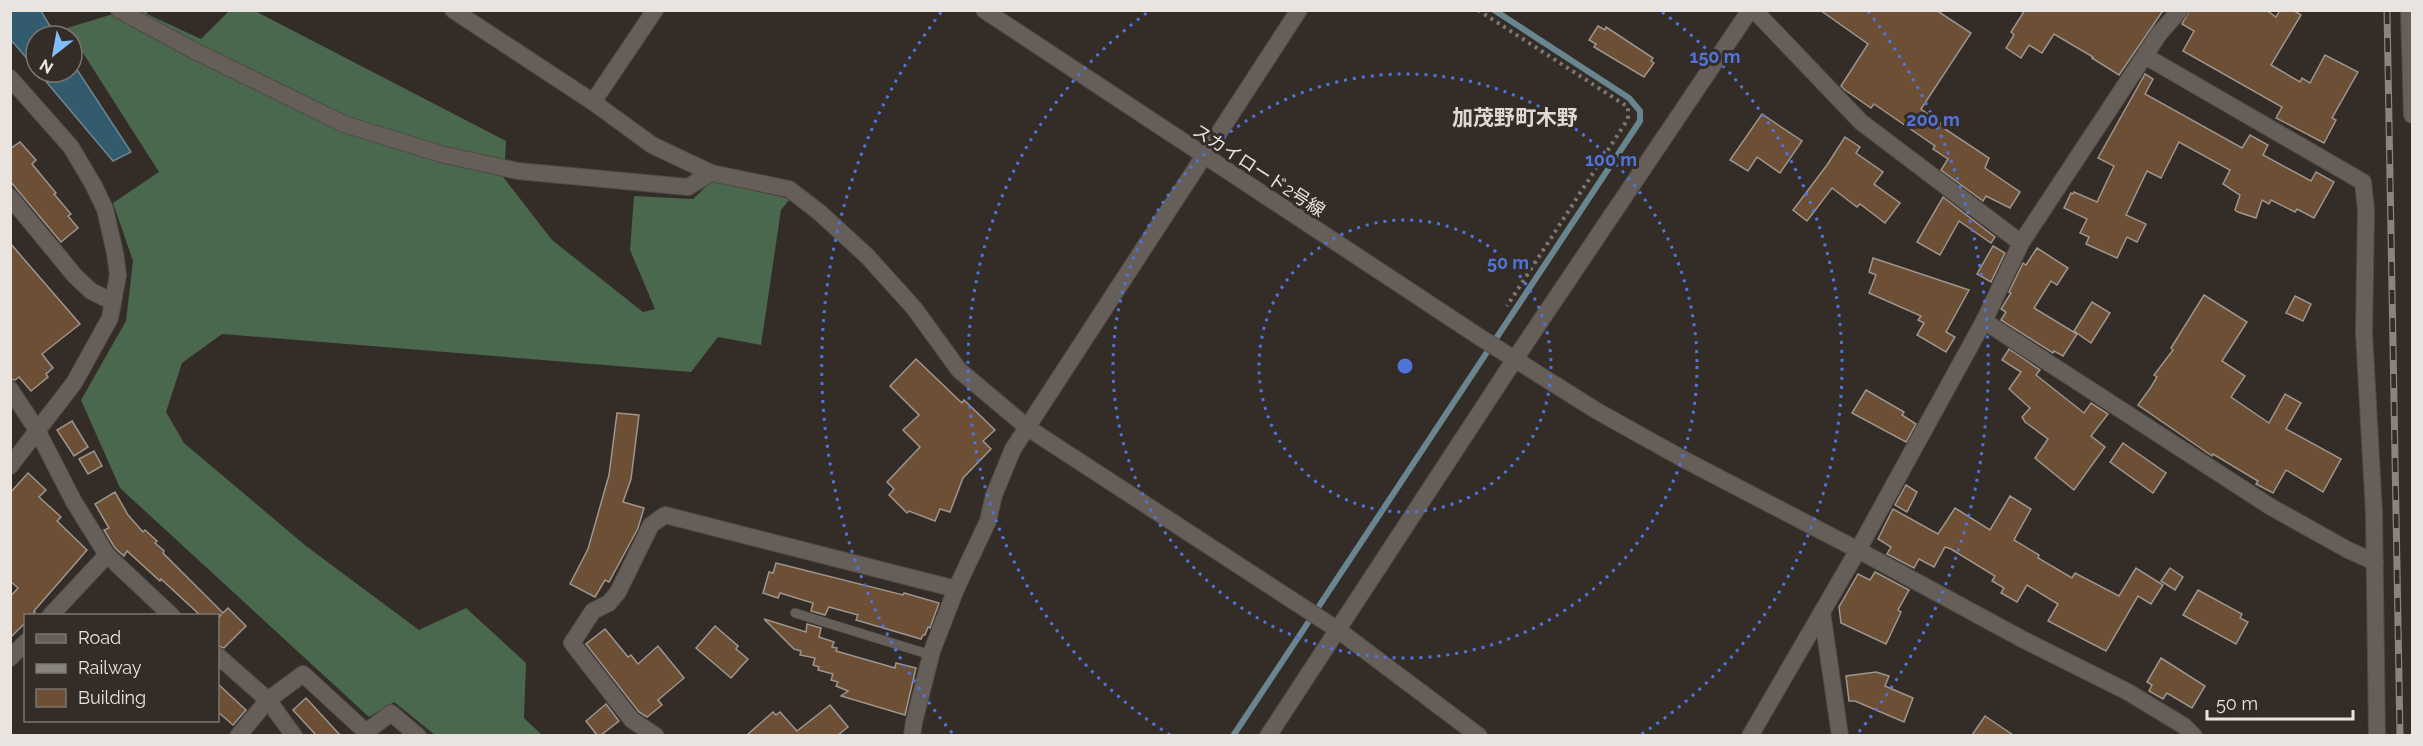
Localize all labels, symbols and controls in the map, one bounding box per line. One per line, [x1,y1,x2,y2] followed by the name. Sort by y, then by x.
[24,24,84,84] north arrow
[1690,46,1741,67] text: 150 m
[36,55,57,78] text: N
[1452,105,1578,130] district label: 加茂野町木野
[1906,109,1960,130] text: 200 m
[1189,119,1329,221] street label: スカイロード2号線
[1585,149,1637,170] text: 100 m
[1487,252,1529,273] text: 50 m
[1395,356,1415,376] centre of rings
[24,614,219,722] legend
[78,627,121,648] text: Road
[78,657,142,678] text: Railway
[2207,683,2352,721] scale bar
[78,687,146,708] text: Building
[2216,693,2258,714] text: 50 m

